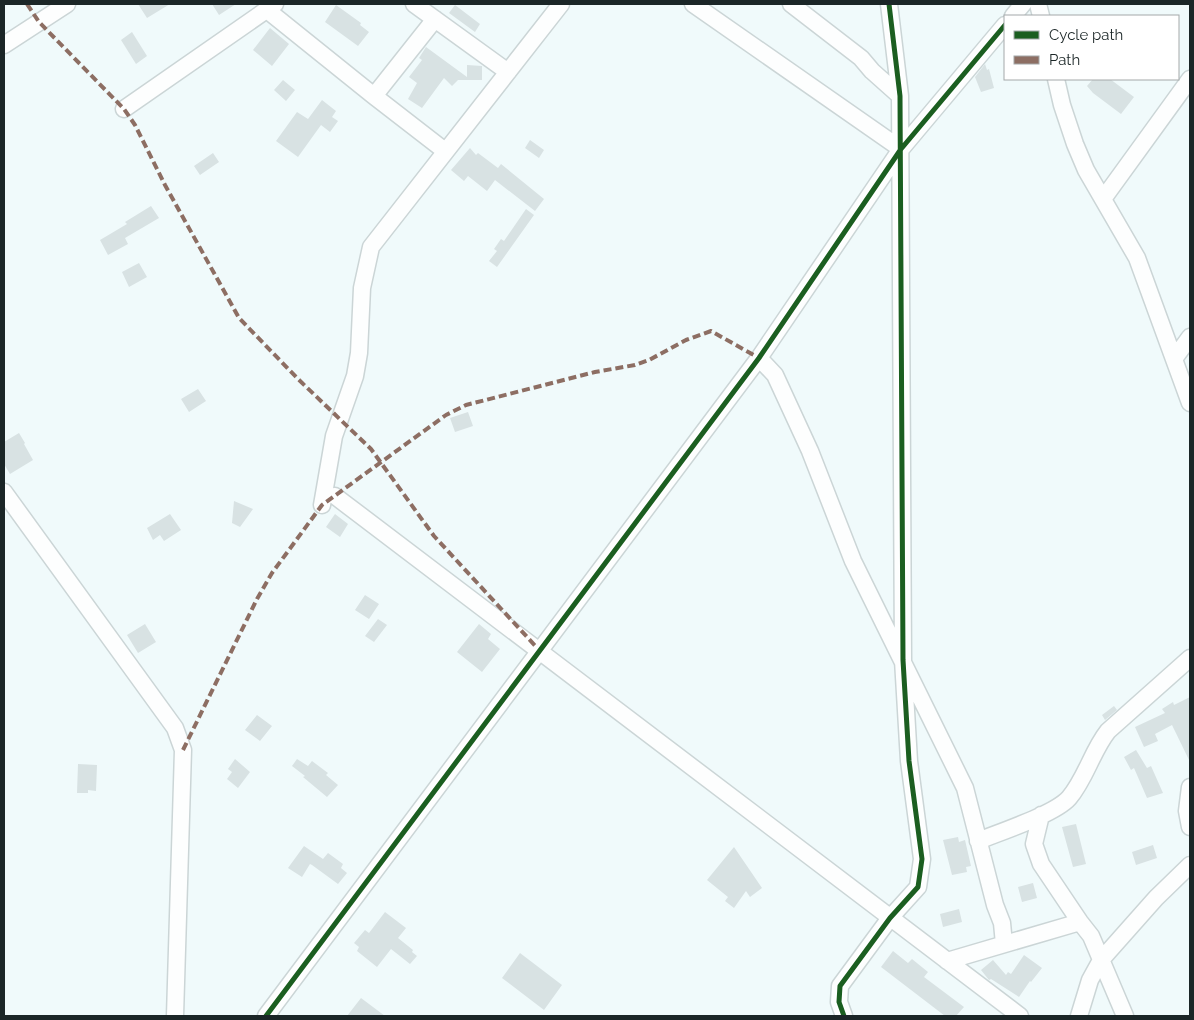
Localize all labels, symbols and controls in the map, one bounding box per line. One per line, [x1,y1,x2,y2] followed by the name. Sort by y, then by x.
[1004,15,1179,80] legend
[1049,26,1123,44] text: Cycle path
[1049,51,1080,69] text: Path

